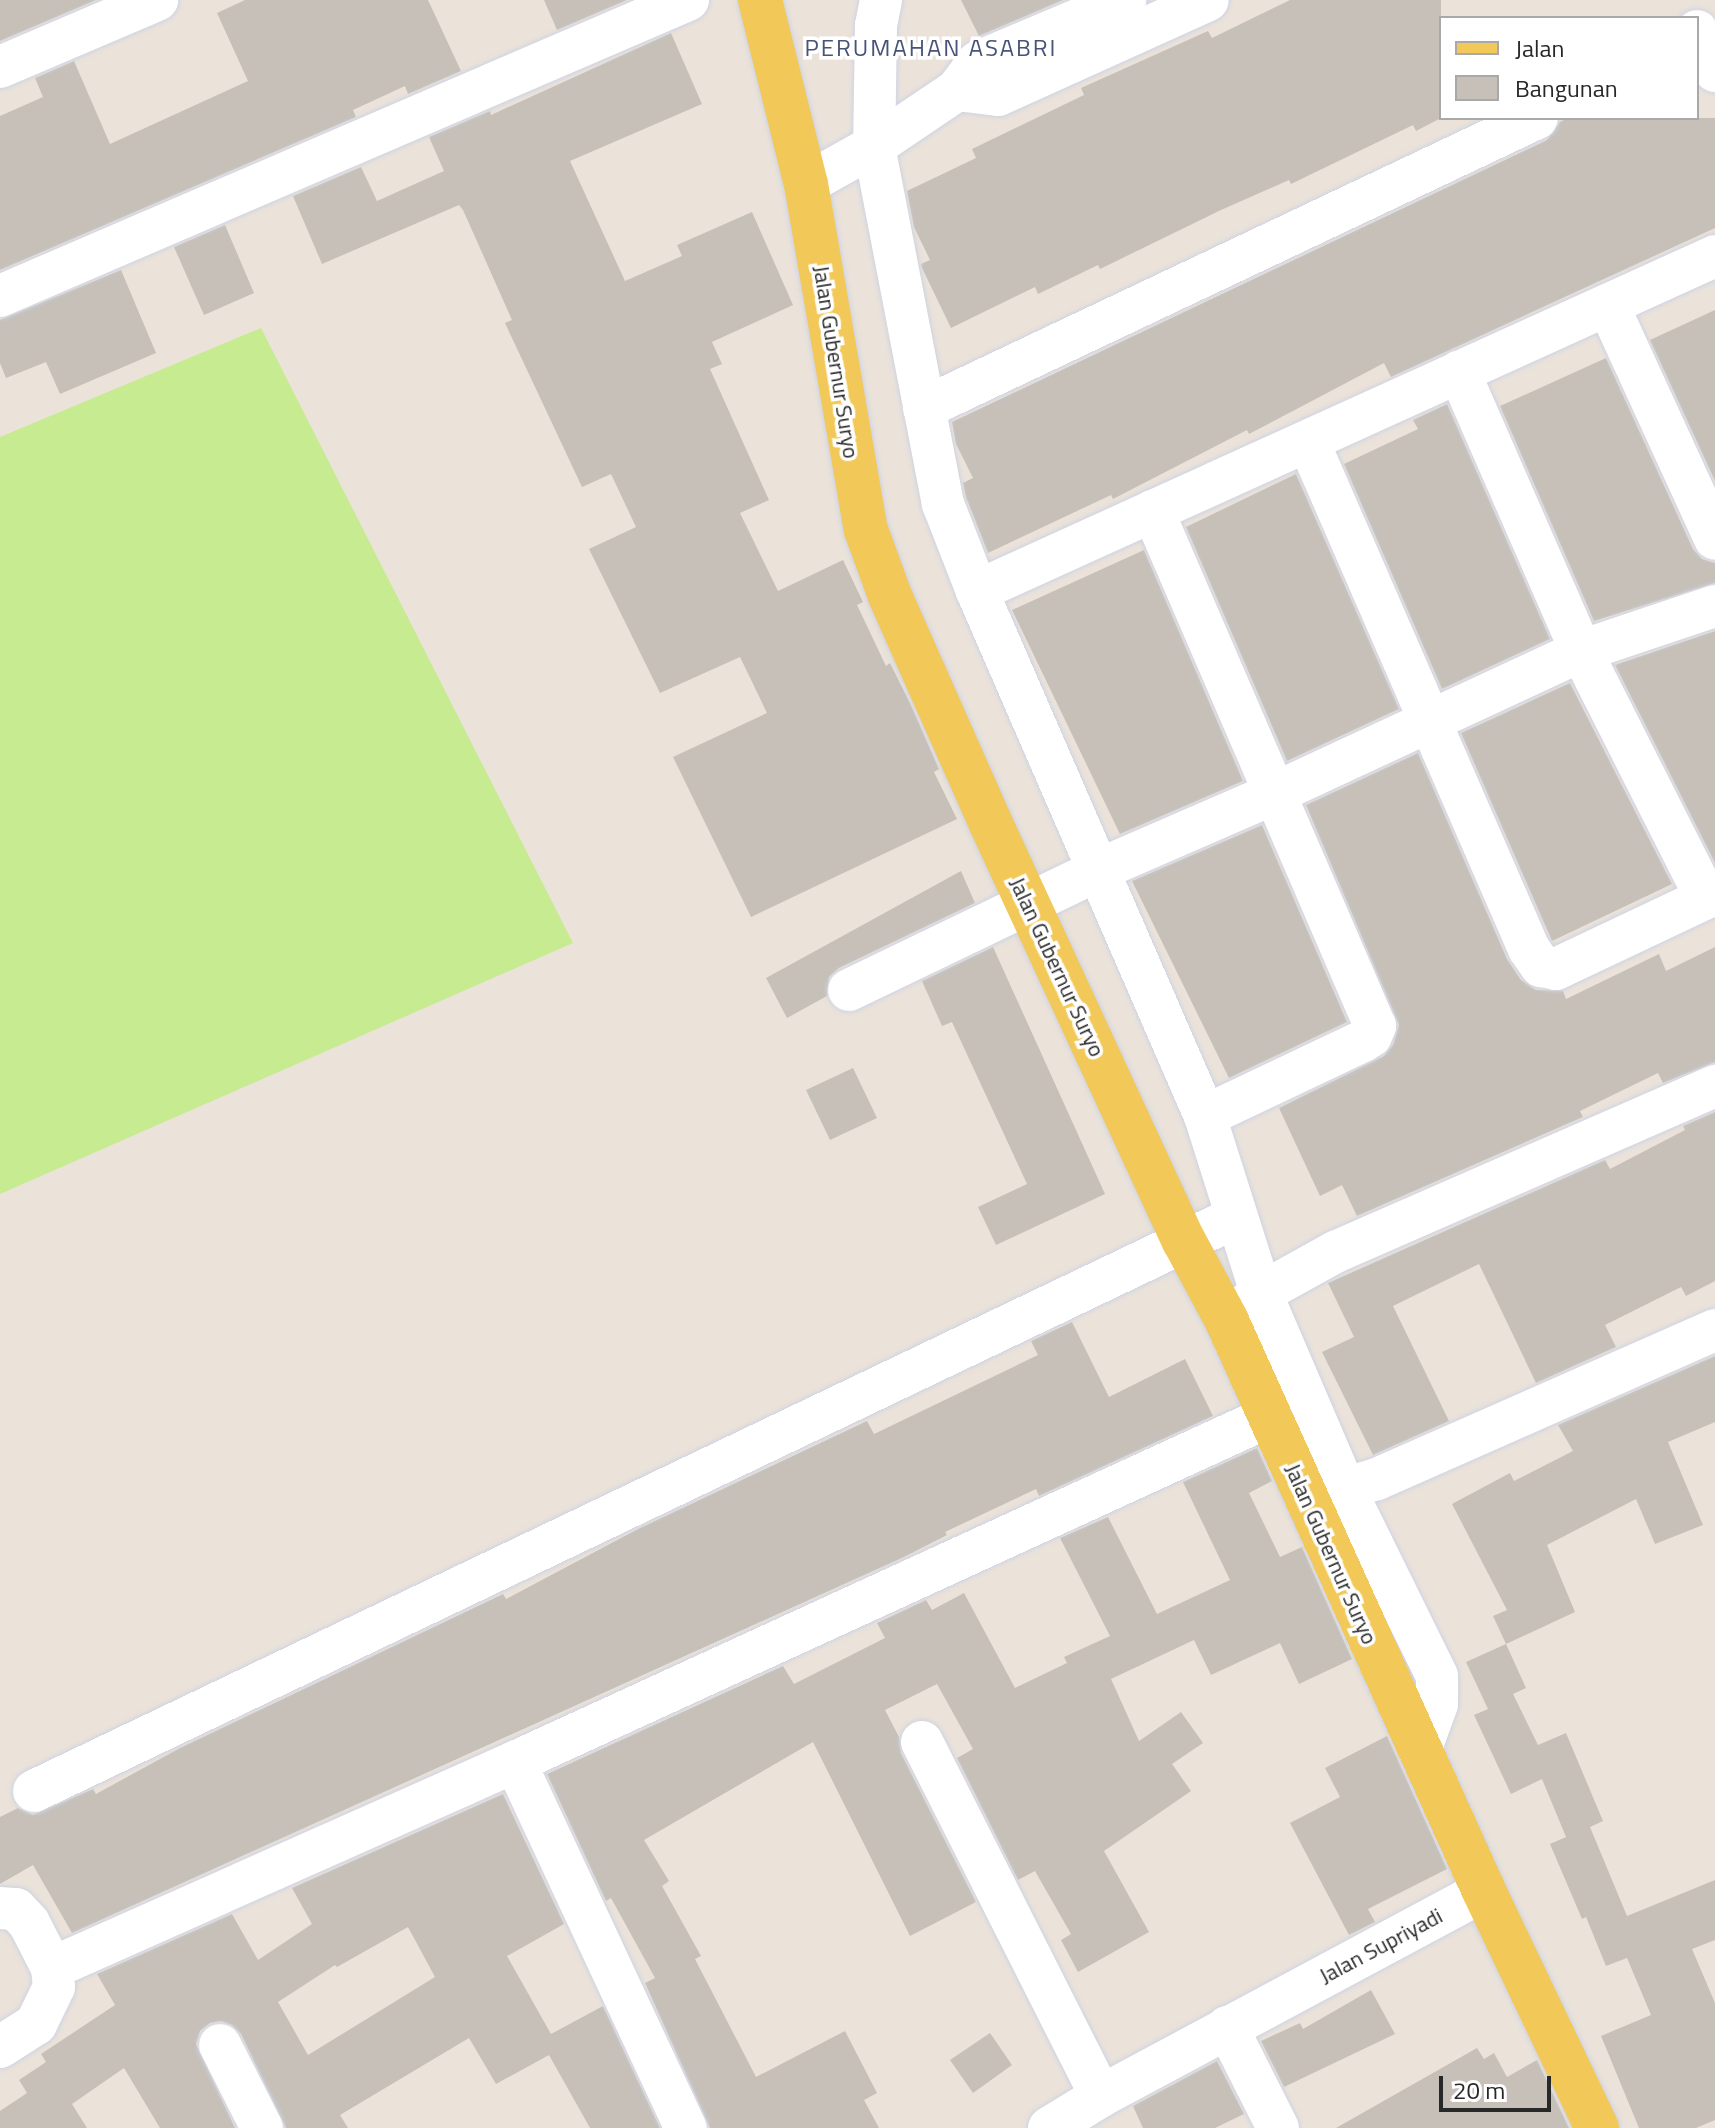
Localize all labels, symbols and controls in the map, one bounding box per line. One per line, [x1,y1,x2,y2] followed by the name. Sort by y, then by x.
[1439,16,1699,120] legend
[1515,30,1564,66] text: Jalan
[805,34,1057,62] district label: PERUMAHAN ASABRI
[1515,70,1618,106] text: Bangunan
[808,264,864,460] street label: Jalan Gubernur Suryo
[1004,873,1110,1061] street label: Jalan Gubernur Suryo
[1279,1460,1383,1648] street label: Jalan Gubernur Suryo
[1315,1902,1447,1990] street label: Jalan Supriyadi
[1443,2060,1555,2110] scale bar
[1453,2072,1505,2108] text: 20 m

